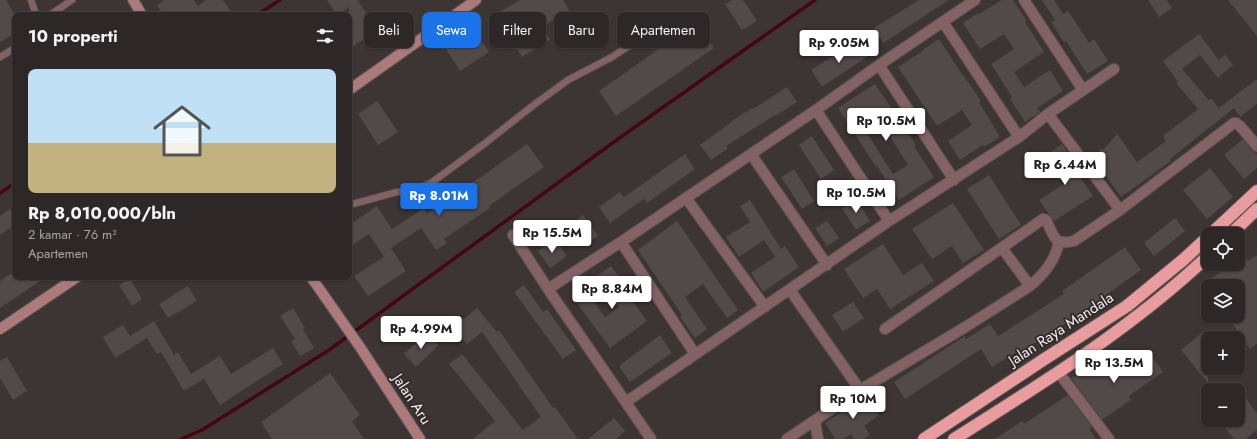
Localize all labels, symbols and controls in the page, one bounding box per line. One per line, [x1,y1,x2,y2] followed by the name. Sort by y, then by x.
[364,12,414,48] chip: Beli
[422,12,481,48] chip: Sewa
[489,12,546,48] chip: Filter
[554,12,609,48] chip: Baru
[617,12,710,48] chip: Apartemen
[28,24,118,48] text: 10 properti
[314,25,336,47] icon: filters
[798,30,880,64] pin: Rp 9.05M
[809,33,869,52] text: Rp 9.05M
[146,95,218,167] icon: home
[845,108,927,142] pin: Rp 10.5M
[856,111,916,130] text: Rp 10.5M
[1024,152,1106,186] pin: Rp 6.44M
[1034,155,1096,174] text: Rp 6.44M
[815,180,897,214] pin: Rp 10.5M
[398,183,480,217] pin: Rp 8.01M
[826,183,886,202] text: Rp 10.5M
[409,186,469,205] text: Rp 8.01M
[28,201,176,225] text: Rp 8,010,000/bln
[511,220,593,254] pin: Rp 15.5M
[522,223,582,242] text: Rp 15.5M
[28,225,117,244] text: 2 kamar · 76 m²
[1201,227,1245,427] map controls
[1201,227,1245,271] button: locate
[28,244,88,263] text: Apartemen
[571,276,653,310] pin: Rp 8.84M
[581,279,643,298] text: Rp 8.84M
[1201,279,1245,323] button: layers
[1002,287,1118,372] street label: Jalan Raya Mandala
[380,316,462,350] pin: Rp 4.99M
[390,319,452,338] text: Rp 4.99M
[1201,331,1245,375] button: +
[1073,350,1155,384] pin: Rp 13.5M
[1085,353,1143,372] text: Rp 13.5M
[386,368,437,429] street label: Jalan Aru
[1201,383,1245,427] button: −
[820,386,886,420] pin: Rp 10M
[829,389,877,408] text: Rp 10M

